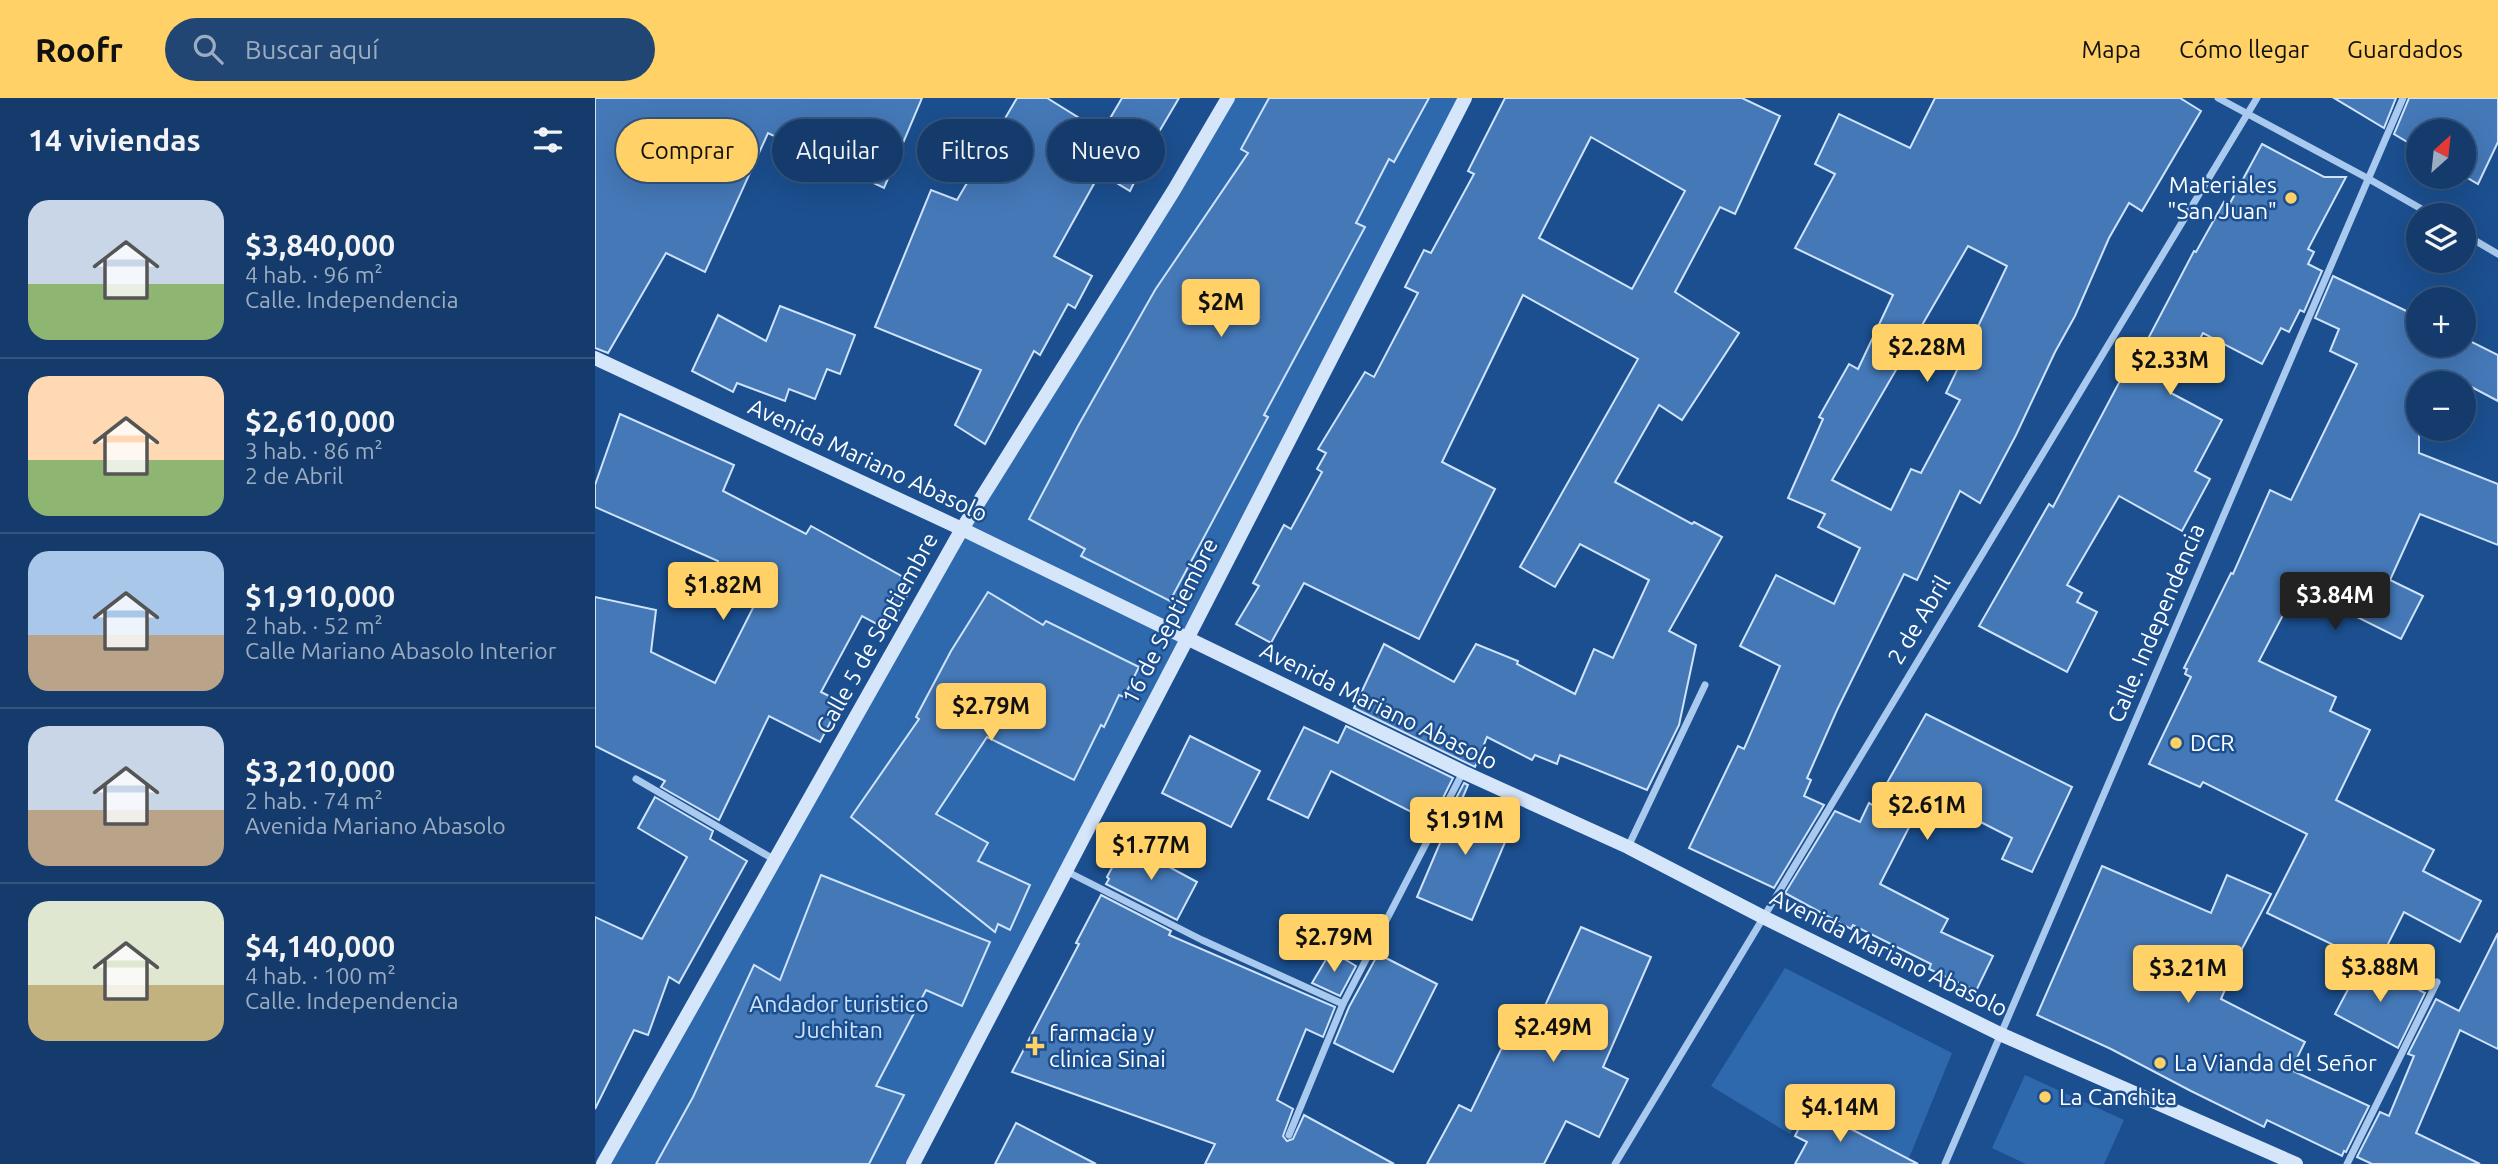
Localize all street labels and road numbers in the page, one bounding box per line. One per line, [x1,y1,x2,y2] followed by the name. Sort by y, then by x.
[745,393,992,526] street label: Avenida Mariano Abasolo
[2102,520,2209,726] street label: Calle. Independencia
[811,528,942,738] street label: Calle 5 de Septiembre
[1117,534,1222,708] street label: 16 de Septiembre
[1883,571,1955,668] street label: 2 de Abril
[1257,637,1502,774] street label: Avenida Mariano Abasolo
[1767,884,2012,1021] street label: Avenida Mariano Abasolo

